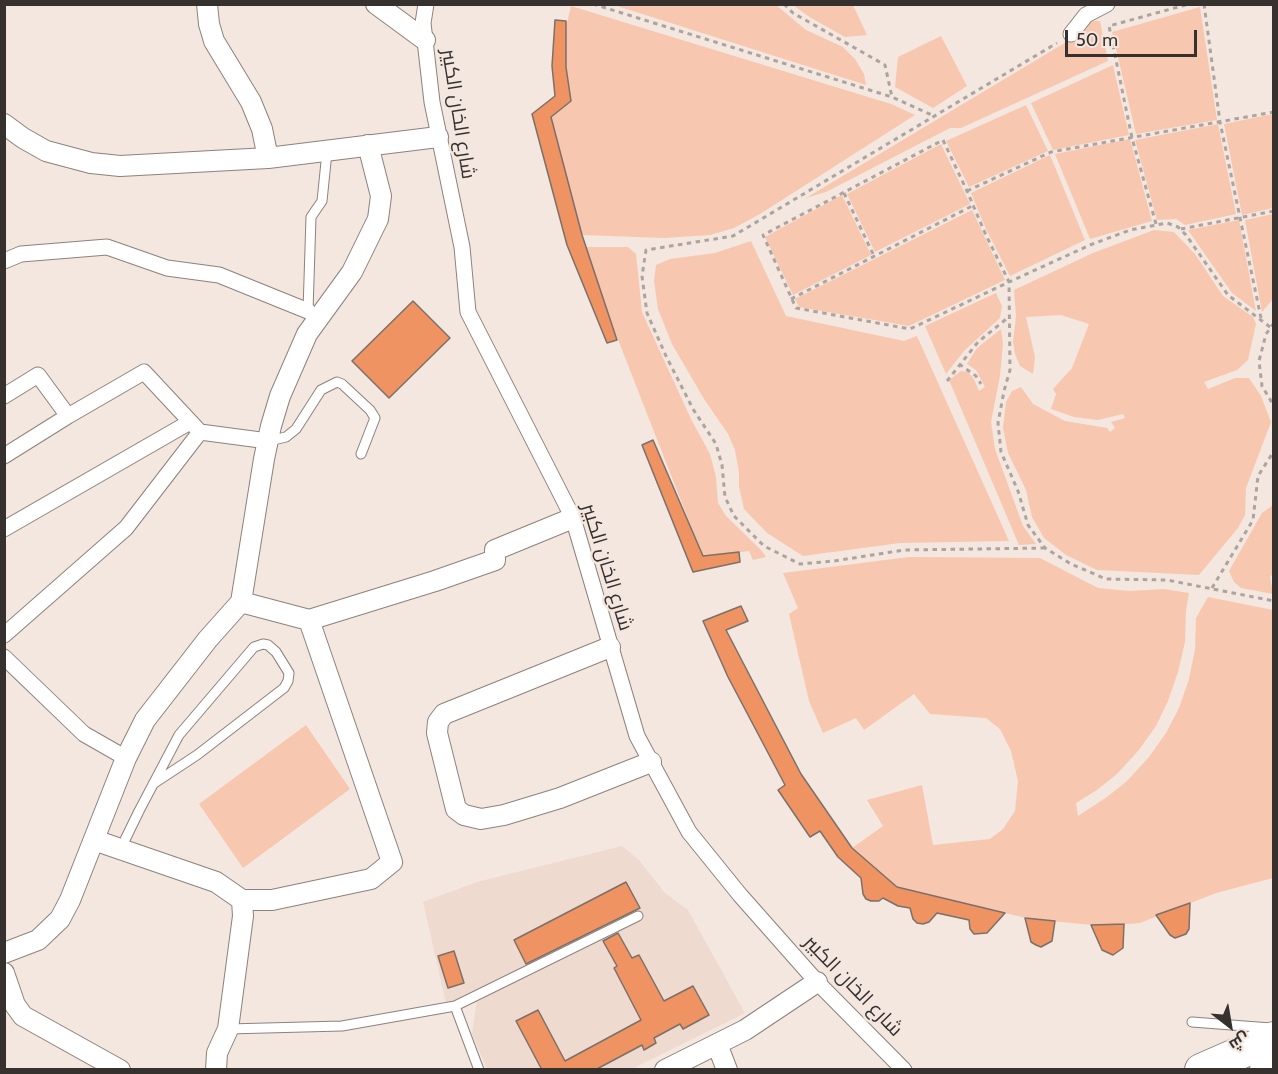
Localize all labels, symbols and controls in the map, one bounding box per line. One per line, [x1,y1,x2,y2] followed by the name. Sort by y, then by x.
[1068,18,1200,56] scale bar
[1076,29,1118,51] text: 50 m
[436,47,480,181] street label: شارع الخان الكبير
[576,501,638,633] street label: شارع الخان الكبير
[799,930,907,1042] street label: شارع الخان الكبير
[1200,996,1260,1056] north arrow
[1226,1028,1253,1055] text: ش

